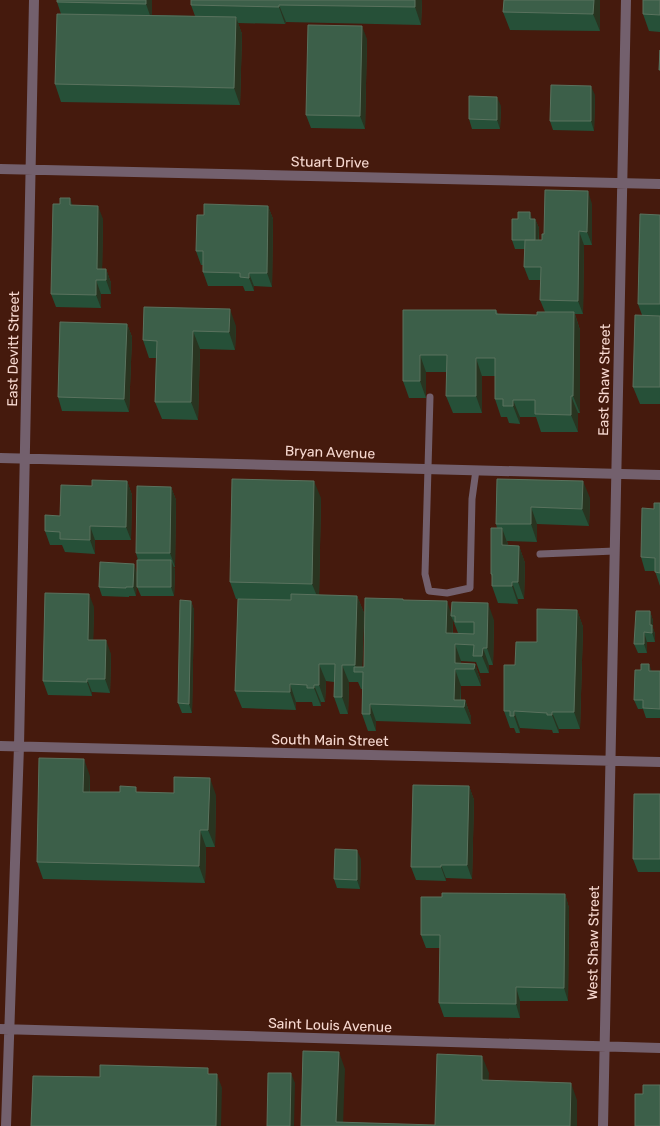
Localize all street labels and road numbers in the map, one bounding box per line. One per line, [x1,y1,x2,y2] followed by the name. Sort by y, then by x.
[291,153,369,172] street label: Stuart Drive
[4,291,23,407] street label: East Devitt Street
[595,323,614,436] street label: East Shaw Street
[284,442,376,463] street label: Bryan Avenue
[271,731,389,750] street label: South Main Street
[584,885,603,1000] street label: West Shaw Street
[268,1015,392,1036] street label: Saint Louis Avenue

